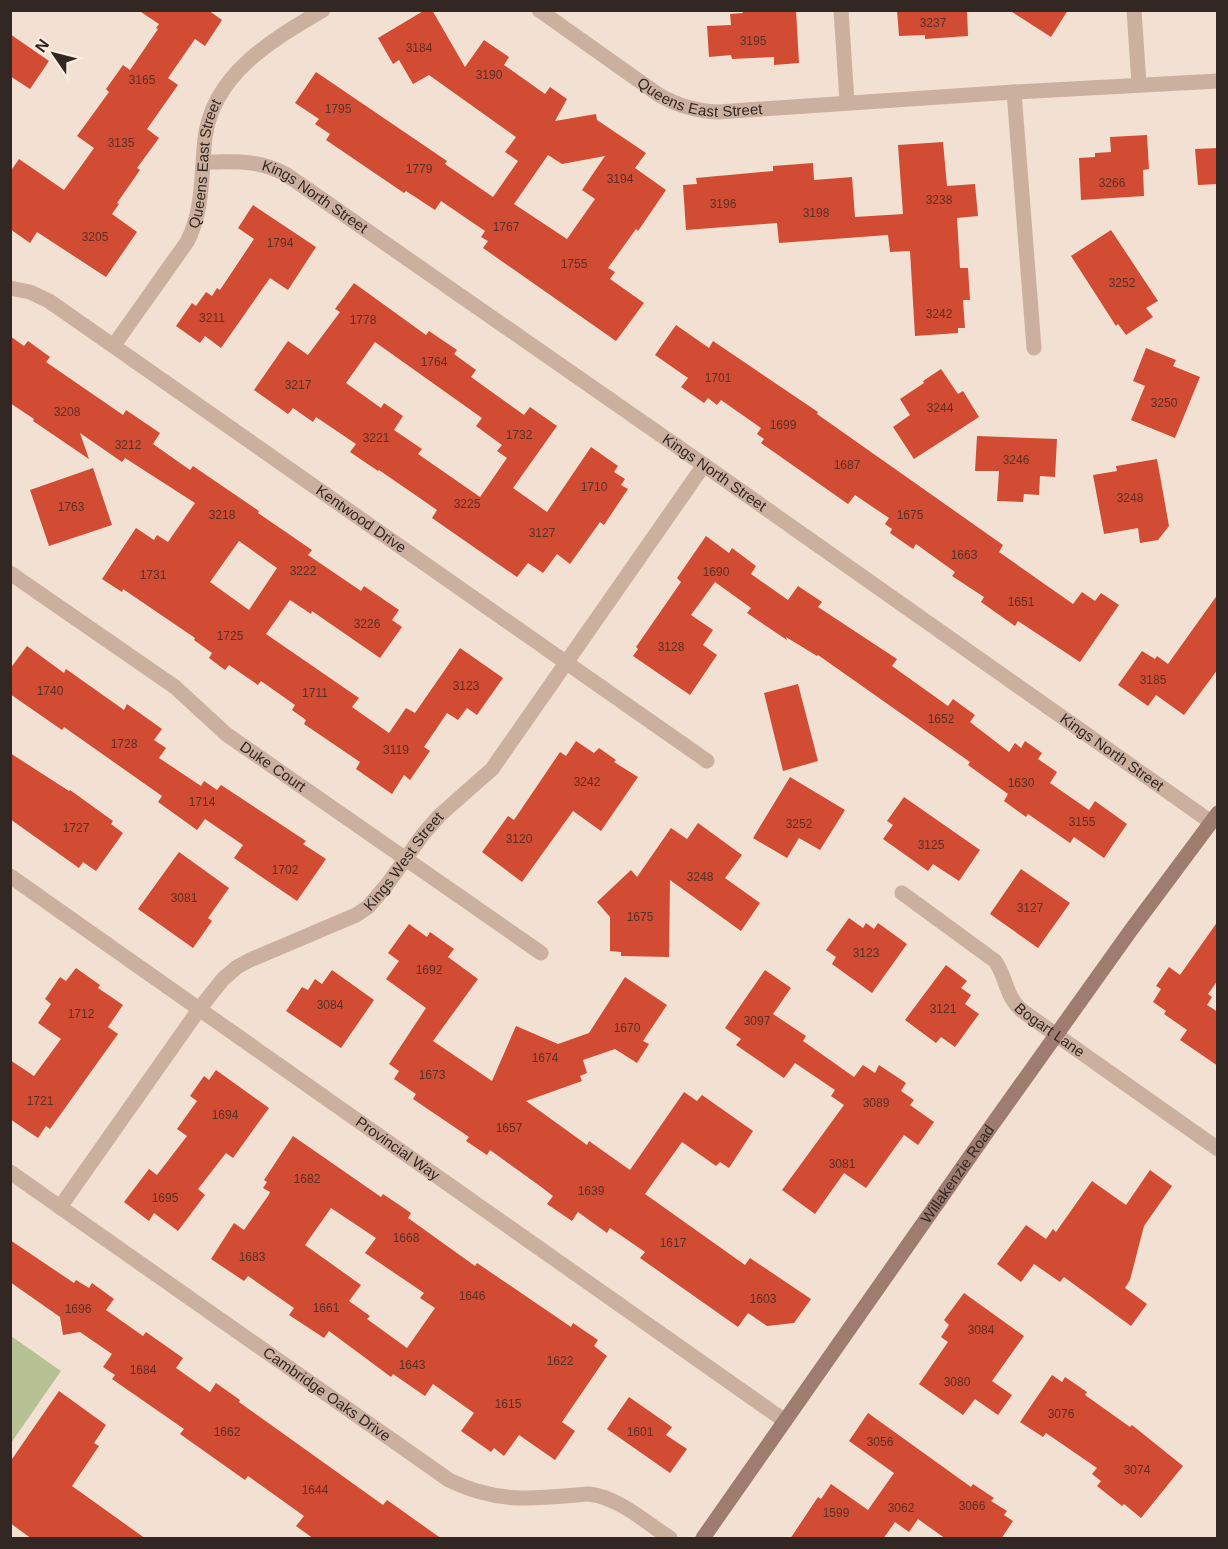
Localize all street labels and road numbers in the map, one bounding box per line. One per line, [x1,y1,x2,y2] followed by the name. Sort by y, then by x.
[634,73,764,120] street label: Queens East Street
[185,95,224,230] street label: Queens East Street
[260,156,372,237] street label: Kings North Street
[660,430,771,515] street label: Kings North Street
[313,481,409,556] street label: Kentwood Drive
[1057,710,1168,795] street label: Kings North Street
[237,738,310,795] street label: Duke Court
[360,808,447,914] street label: Kings West Street
[1011,999,1088,1060] street label: Bogart Lane
[353,1113,444,1184] street label: Provincial Way
[917,1122,997,1226] street label: Willakenzie Road
[260,1343,394,1444] street label: Cambridge Oaks Drive

